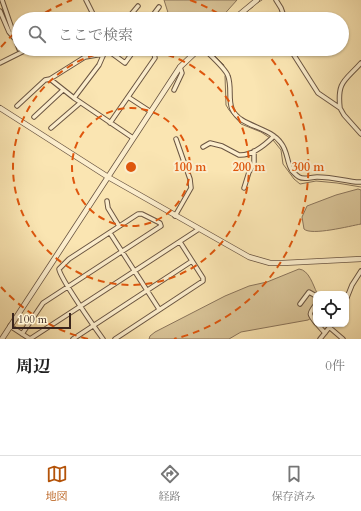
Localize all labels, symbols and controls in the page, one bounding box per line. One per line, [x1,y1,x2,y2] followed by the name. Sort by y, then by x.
[12,12,349,56] search box
[26,23,48,45] icon: search
[58,25,133,45] text: ここで検索
[174,159,207,175] text: 100 m
[233,159,266,175] text: 200 m
[292,159,325,175] text: 300 m
[124,160,138,174] centre of rings
[313,291,349,327] map controls
[313,291,349,327] button: locate
[12,311,71,330] scale bar
[18,312,47,327] text: 100 m
[16,355,50,378] text: 周辺
[325,357,345,375] text: 0件
[46,463,68,504] tab: 地図
[159,463,181,504] tab: 経路
[272,463,316,504] tab: 保存済み

